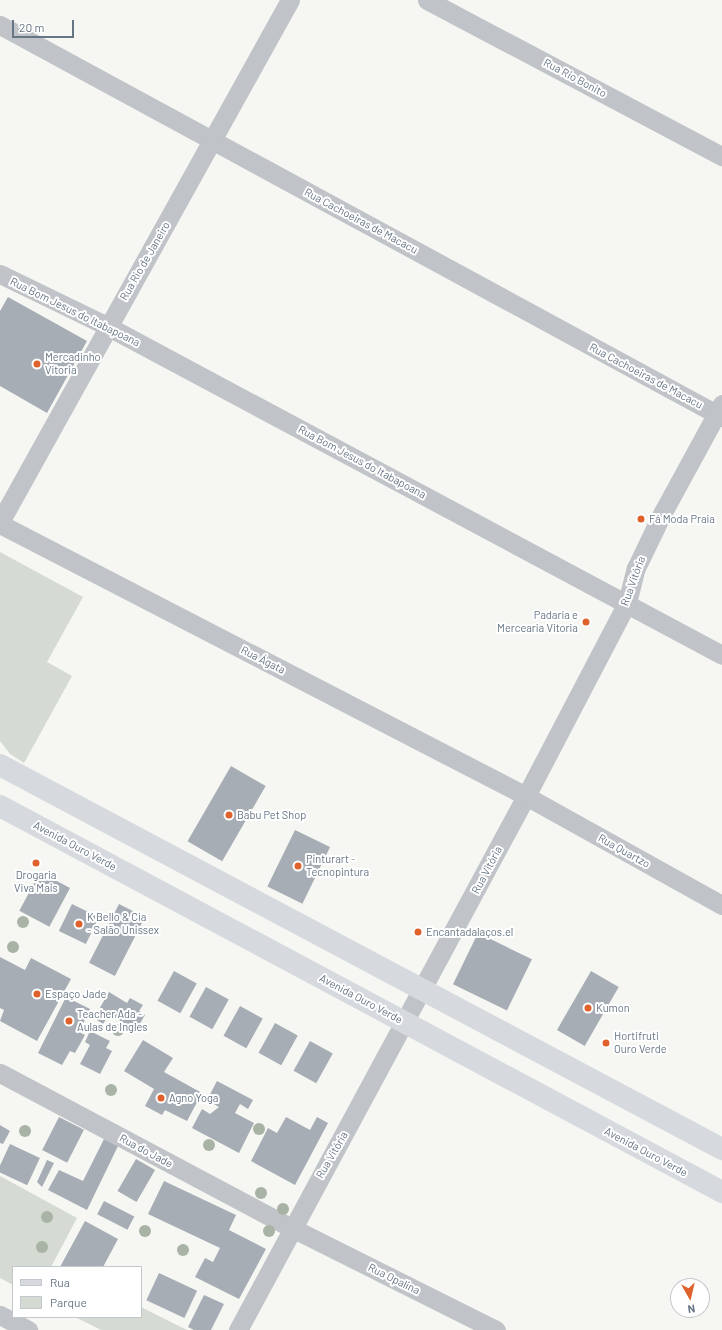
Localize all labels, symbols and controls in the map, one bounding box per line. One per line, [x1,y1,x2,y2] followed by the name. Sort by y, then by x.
[14,12,76,38] scale bar
[19,20,45,34] text: 20 m
[541,56,609,100] street label: Rua Rio Bonito
[302,185,420,257] street label: Rua Cachoeiras de Macacu
[117,219,173,303] street label: Rua Rio de Janeiro
[8,275,142,349] street label: Rua Bom Jesus do Itabapoana
[587,340,705,412] street label: Rua Cachoeiras de Macacu
[45,351,101,377] place label: Mercadinho Vitoria
[32,359,42,369] marker: Mercadinho Vitoria
[296,423,428,501] street label: Rua Bom Jesus do Itabapoana
[649,512,715,526] place label: Fá Moda Praia
[636,514,646,524] marker: Fá Moda Praia
[618,554,648,608] street label: Rua Vitória
[497,609,578,635] place label: Padaria e Mercearia Vitoria
[581,617,591,627] marker: Padaria e Mercearia Vitoria
[239,643,287,677] street label: Rua Ágata
[237,808,306,822] place label: Babu Pet Shop
[224,810,234,820] marker: Babu Pet Shop
[31,818,119,874] street label: Avenida Ouro Verde
[596,831,652,871] street label: Rua Quartzo
[469,844,505,896] street label: Rua Vitória
[306,853,369,879] place label: Pinturart - Tecnopintura
[31,858,41,868] marker: Drogaria Viva Mais
[293,861,303,871] marker: Pinturart - Tecnopintura
[14,869,58,895] place label: Drogaria Viva Mais
[87,911,159,937] place label: K Bello & Cia - Salão Unissex
[74,919,84,929] marker: K Bello & Cia - Salão Unissex
[426,925,513,939] place label: Encantadalaços.el
[413,927,423,937] marker: Encantadalaços.el
[317,971,405,1027] street label: Avenida Ouro Verde
[45,987,106,1001] place label: Espaço Jade
[32,989,42,999] marker: Espaço Jade
[596,1001,630,1015] place label: Kumon
[583,1003,593,1013] marker: Kumon
[77,1008,148,1034] place label: Teacher Ada - Aulas de Ingles
[64,1016,74,1026] marker: Teacher Ada - Aulas de Ingles
[614,1030,667,1056] place label: Hortifruti Ouro Verde
[601,1038,611,1048] marker: Hortifruti Ouro Verde
[169,1091,218,1105] place label: Agno Yoga
[156,1093,166,1103] marker: Agno Yoga
[602,1124,690,1180] street label: Avenida Ouro Verde
[313,1129,351,1181] street label: Rua Vitória
[117,1131,175,1171] street label: Rua do Jade
[366,1261,422,1297] street label: Rua Opalina
[12,1266,142,1318] legend
[50,1275,70,1289] text: Rua
[670,1278,710,1318] north arrow
[50,1295,87,1309] text: Parque
[687,1302,696,1316] text: N

